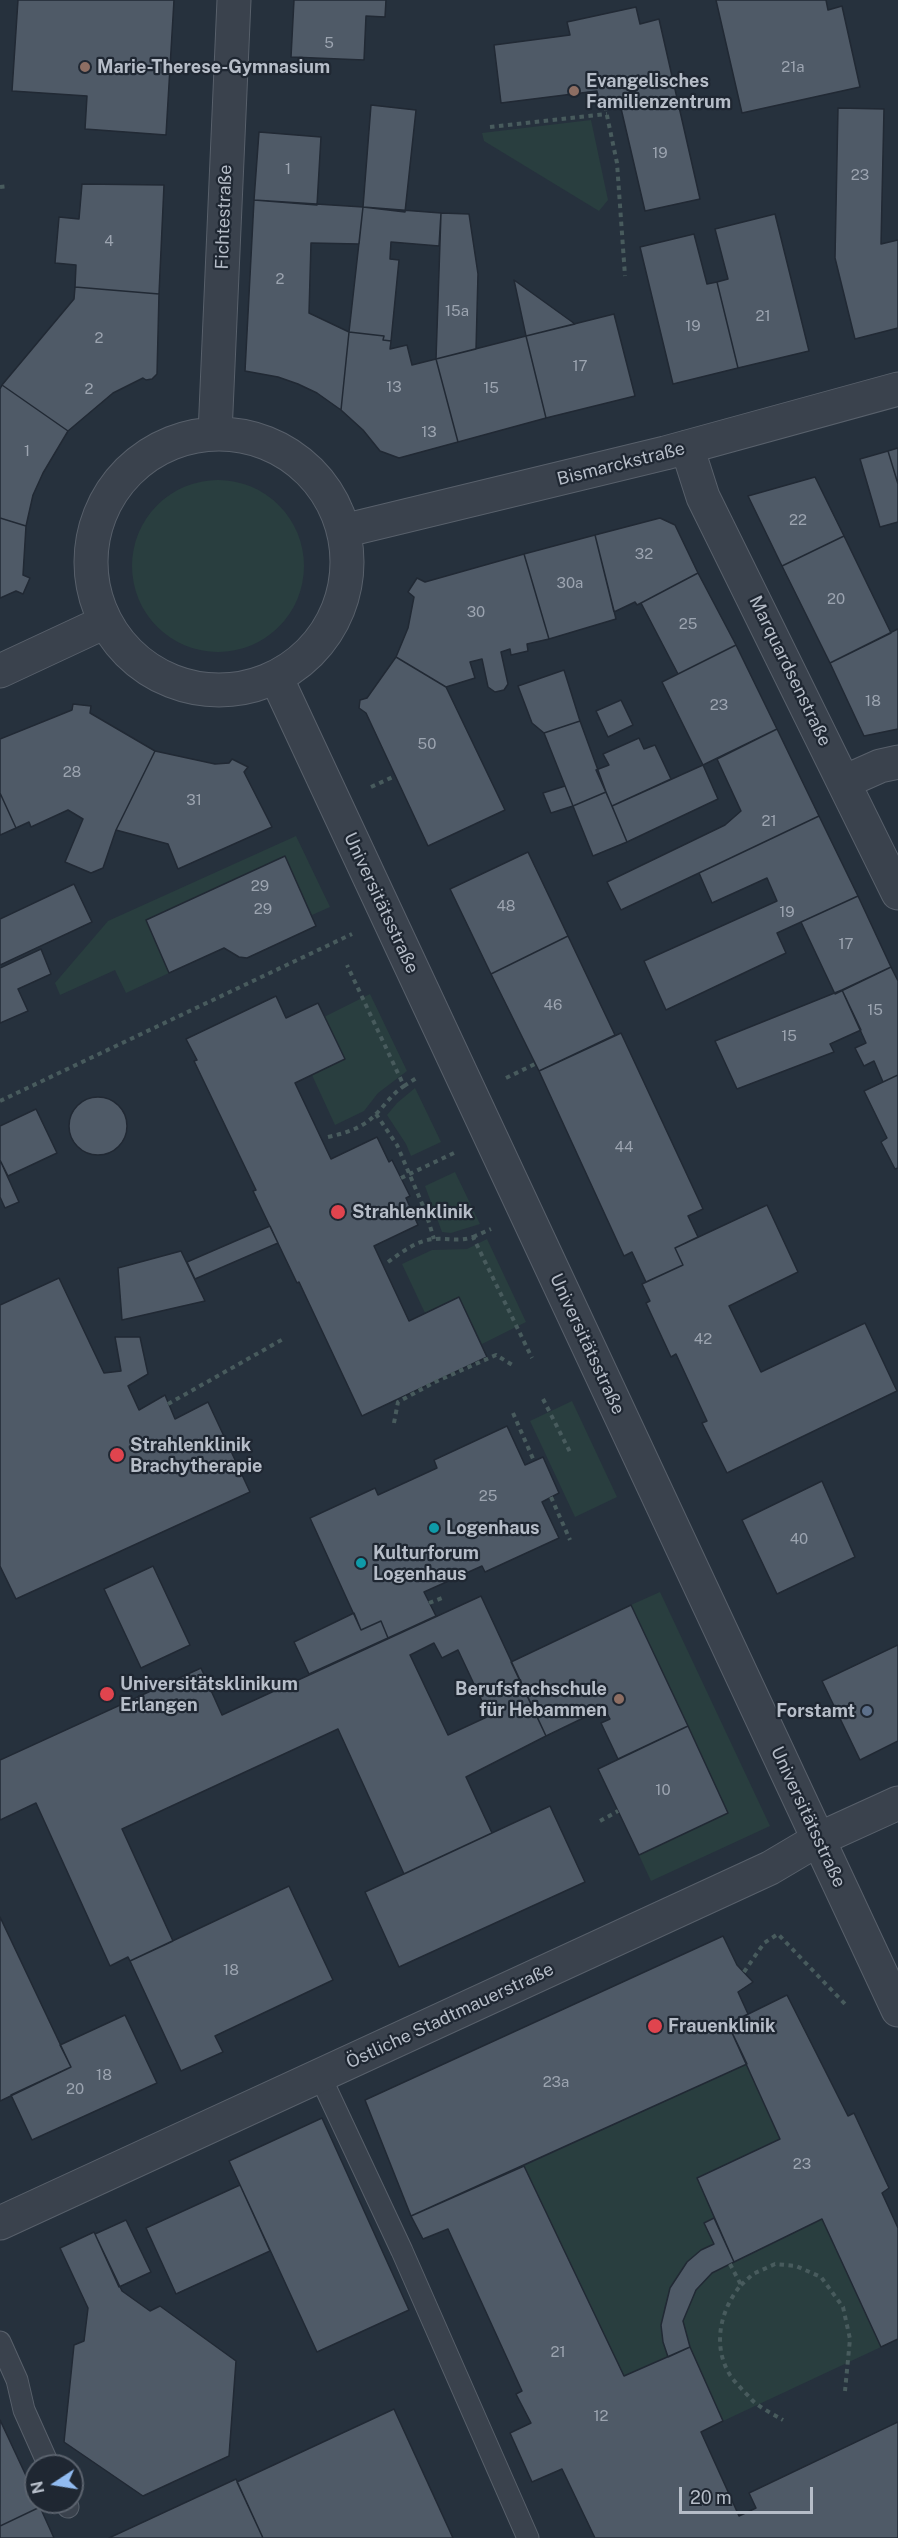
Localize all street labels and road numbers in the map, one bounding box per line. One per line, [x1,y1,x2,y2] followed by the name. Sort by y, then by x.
[211,164,237,270] street label: Fichtestraße
[555,438,687,490] street label: Bismarckstraße
[744,592,836,750] street label: Marquardsenstraße
[339,829,423,977] street label: Universitätsstraße
[545,1270,629,1418] street label: Universitätsstraße
[766,1743,850,1891] street label: Universitätsstraße
[343,1958,557,2074] street label: Östliche Stadtmauerstraße

